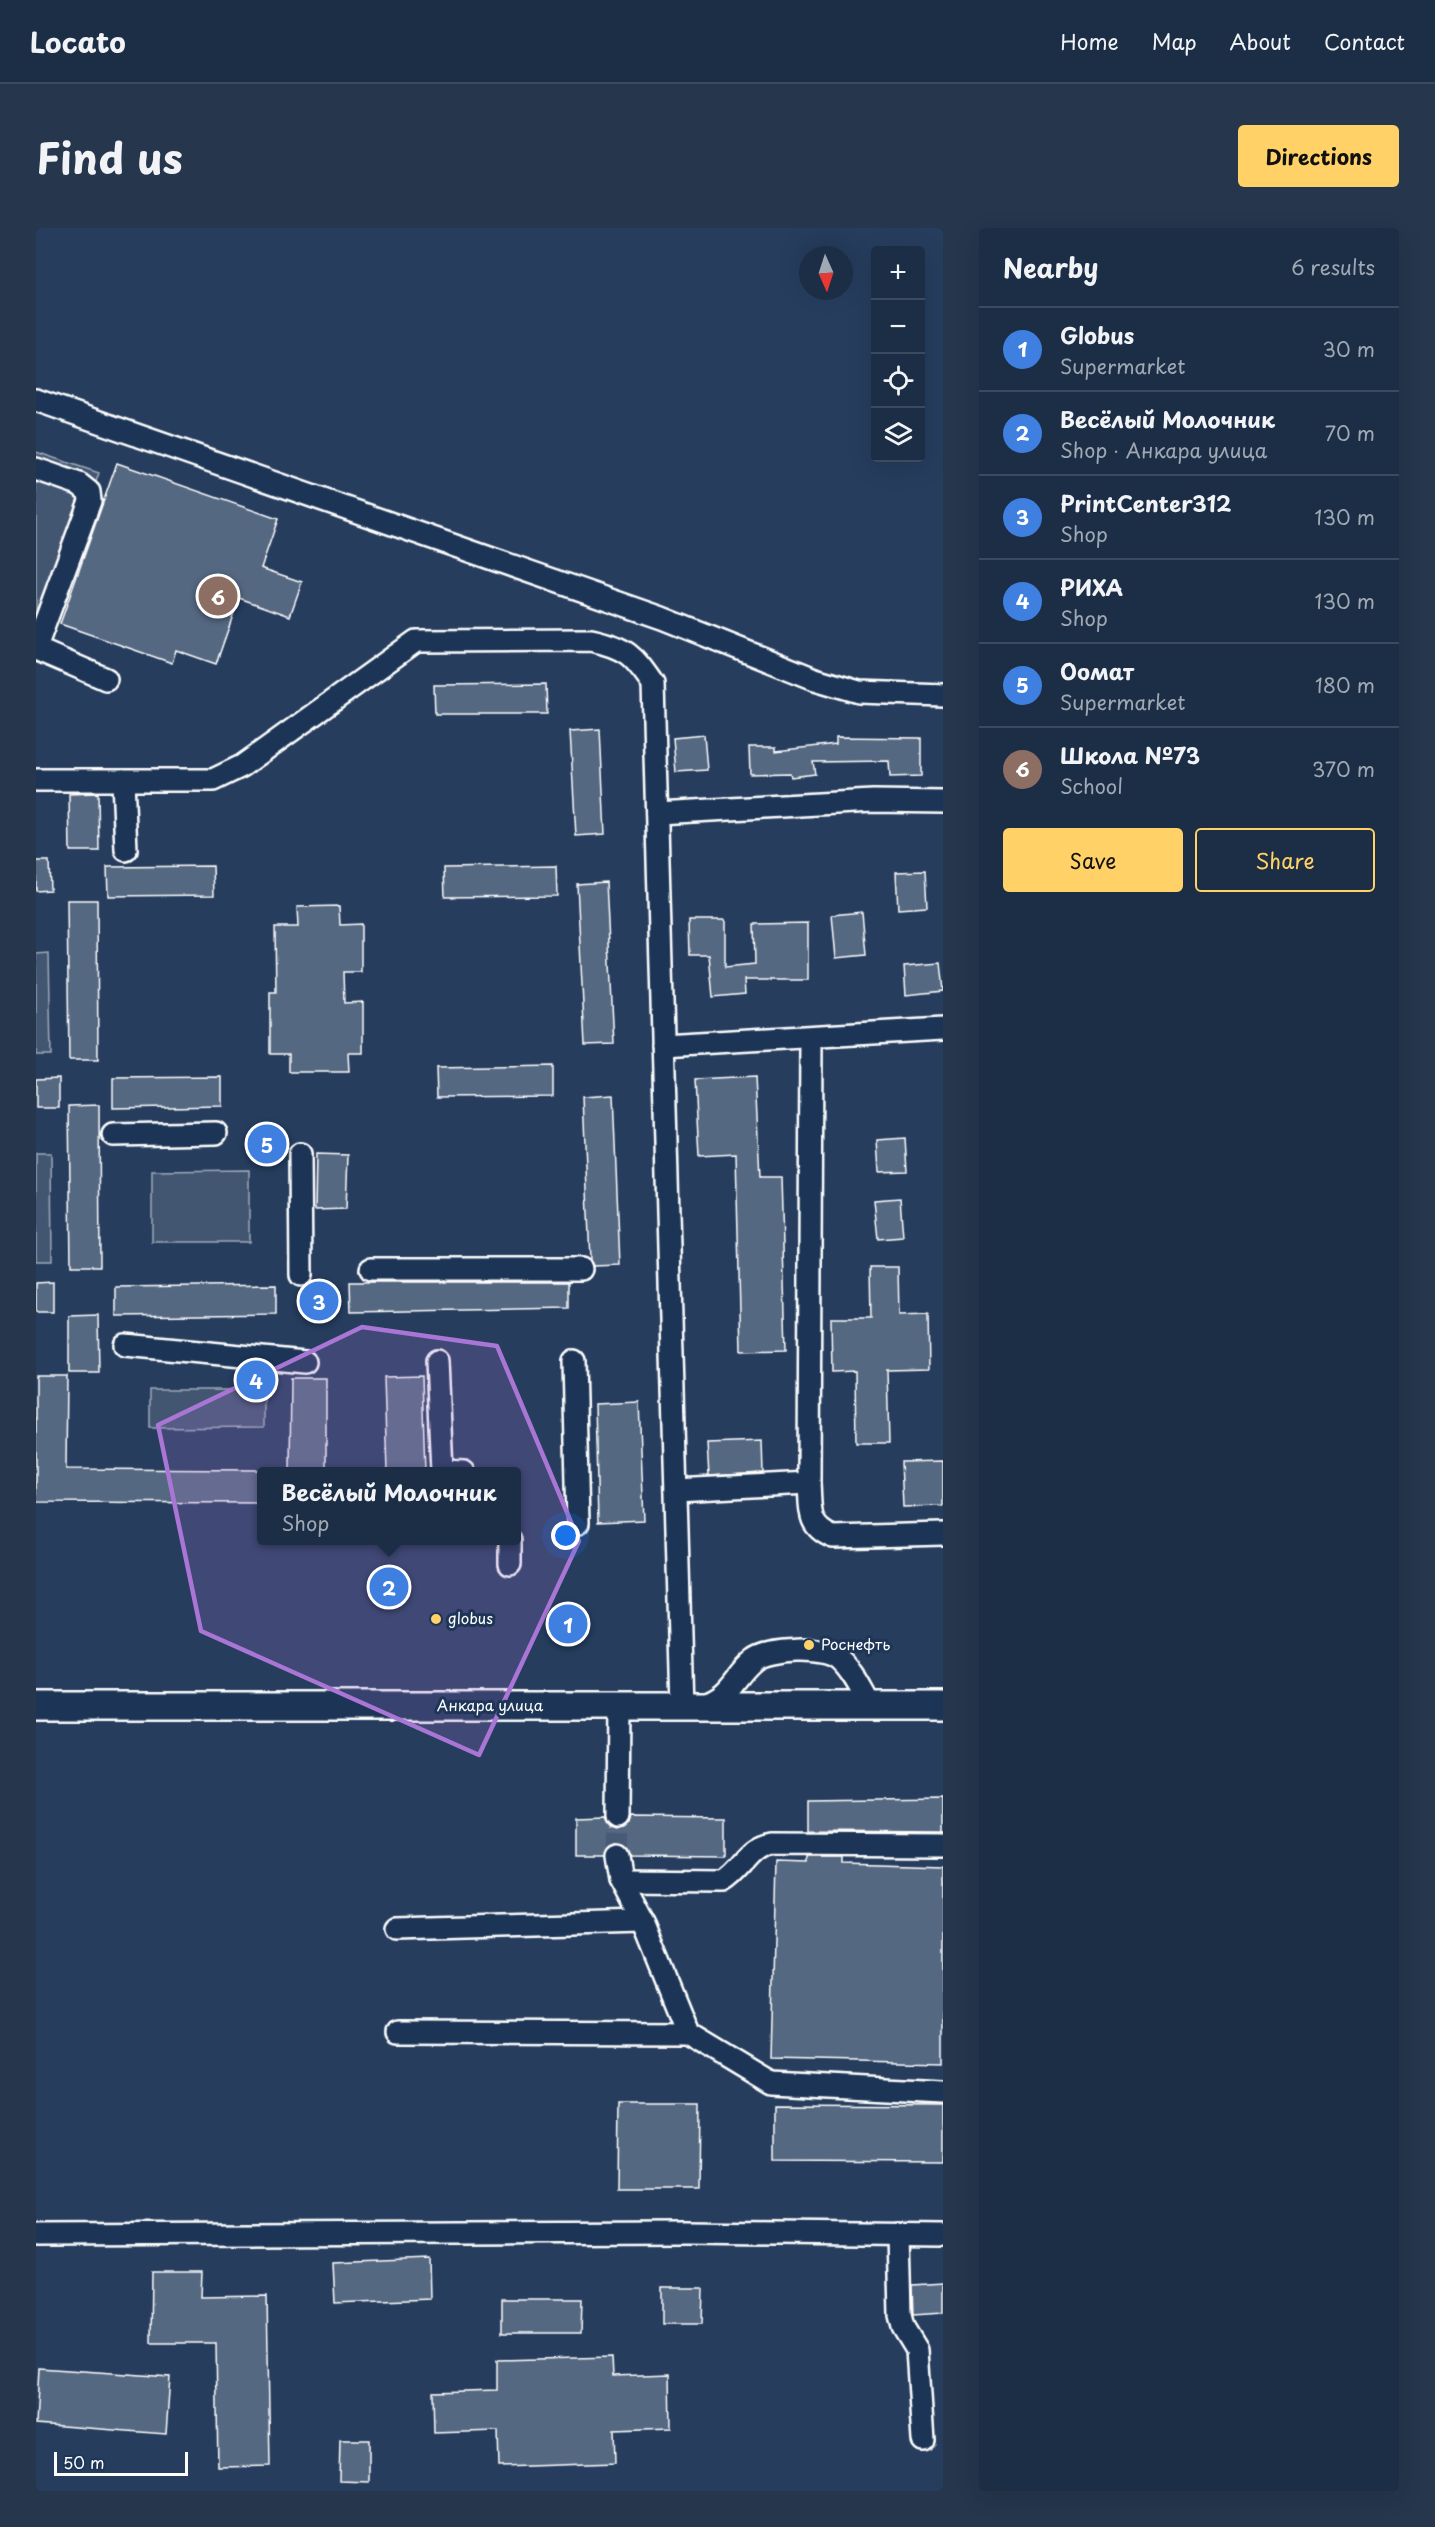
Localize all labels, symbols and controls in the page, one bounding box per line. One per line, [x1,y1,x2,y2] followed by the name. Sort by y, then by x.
[30,20,126,63] text: Locato
[1060,25,1119,57] text: Home
[1152,25,1197,57] text: Map
[1230,25,1291,57] text: About
[1324,25,1405,57] text: Contact
[36,125,183,188] text: Find us
[1238,125,1399,187] button: Directions
[799,246,853,300] north arrow
[871,246,925,462] map controls
[871,246,925,300] button: +
[1003,248,1098,287] text: Nearby
[1291,252,1375,282] text: 6 results
[871,300,925,354] button: −
[1060,318,1134,351] text: Globus
[1018,334,1027,364] text: 1
[1322,334,1375,364] text: 30 m
[1060,351,1186,381] text: Supermarket
[871,354,925,408] button: locate
[1060,402,1275,435] text: Весёлый Молочник
[871,408,925,462] button: layers
[1015,418,1030,448] text: 2
[1325,418,1375,448] text: 70 m
[1060,435,1267,465] text: Shop · Анкара улица
[1060,486,1232,519] text: PrintCenter312
[1016,502,1029,532] text: 3
[1315,502,1375,532] text: 130 m
[1060,519,1108,549] text: Shop
[1060,570,1123,603] text: РИХА
[198,574,237,619] pin: 6
[1016,586,1029,616] text: 4
[1315,586,1375,616] text: 130 m
[1060,603,1108,633] text: Shop
[1060,654,1134,687] text: Оомат
[1016,670,1029,700] text: 5
[1315,670,1375,700] text: 180 m
[1060,687,1186,717] text: Supermarket
[1060,738,1200,771] text: Школа №73
[1015,754,1030,784] text: 6
[1312,754,1375,784] text: 370 m
[1060,771,1123,801] text: School
[1003,828,1183,892] button: Save
[1195,828,1375,892] button: Share
[248,1122,286,1166] pin: 5
[300,1278,338,1324] pin: 3
[236,1358,276,1402] pin: 4
[257,1467,521,1545] popup
[281,1475,497,1508] text: Весёлый Молочник
[281,1508,329,1538] text: Shop
[551,1521,580,1550] your location
[370,1564,408,1610] pin: 2
[548,1602,588,1646] pin: 1
[448,1606,493,1629] place label: globus
[429,1612,443,1626] marker: globus
[821,1632,890,1655] place label: Роснефть
[802,1638,816,1652] marker: Роснефть
[437,1693,544,1716] street label: Анкара улица
[54,2449,188,2476] scale bar
[63,2450,104,2474] text: 50 m

